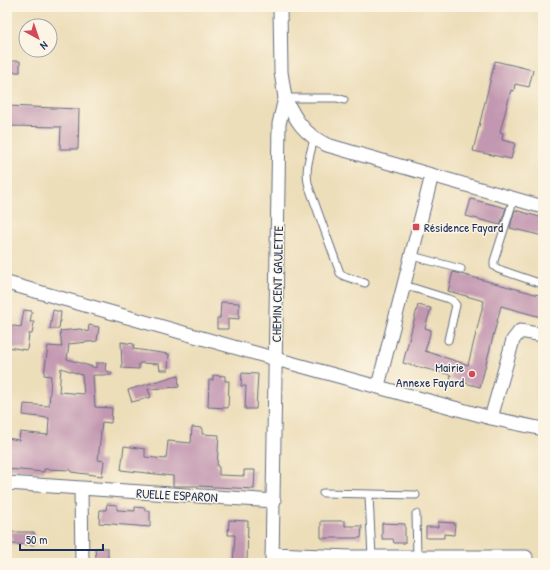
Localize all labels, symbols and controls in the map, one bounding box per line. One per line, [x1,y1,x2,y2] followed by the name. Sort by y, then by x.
[18,18,58,58] north arrow
[38,38,51,53] text: N
[424,218,503,236] place label: Résidence Fayard
[411,222,421,232] marker: Résidence Fayard
[267,225,287,343] street label: CHEMIN CENT GAULETTE
[396,358,464,391] place label: Mairie Annexe Fayard
[467,369,477,379] marker: Mairie Annexe Fayard
[136,484,218,506] street label: RUELLE ESPARON
[20,526,103,552] scale bar
[26,531,47,548] text: 50 m

